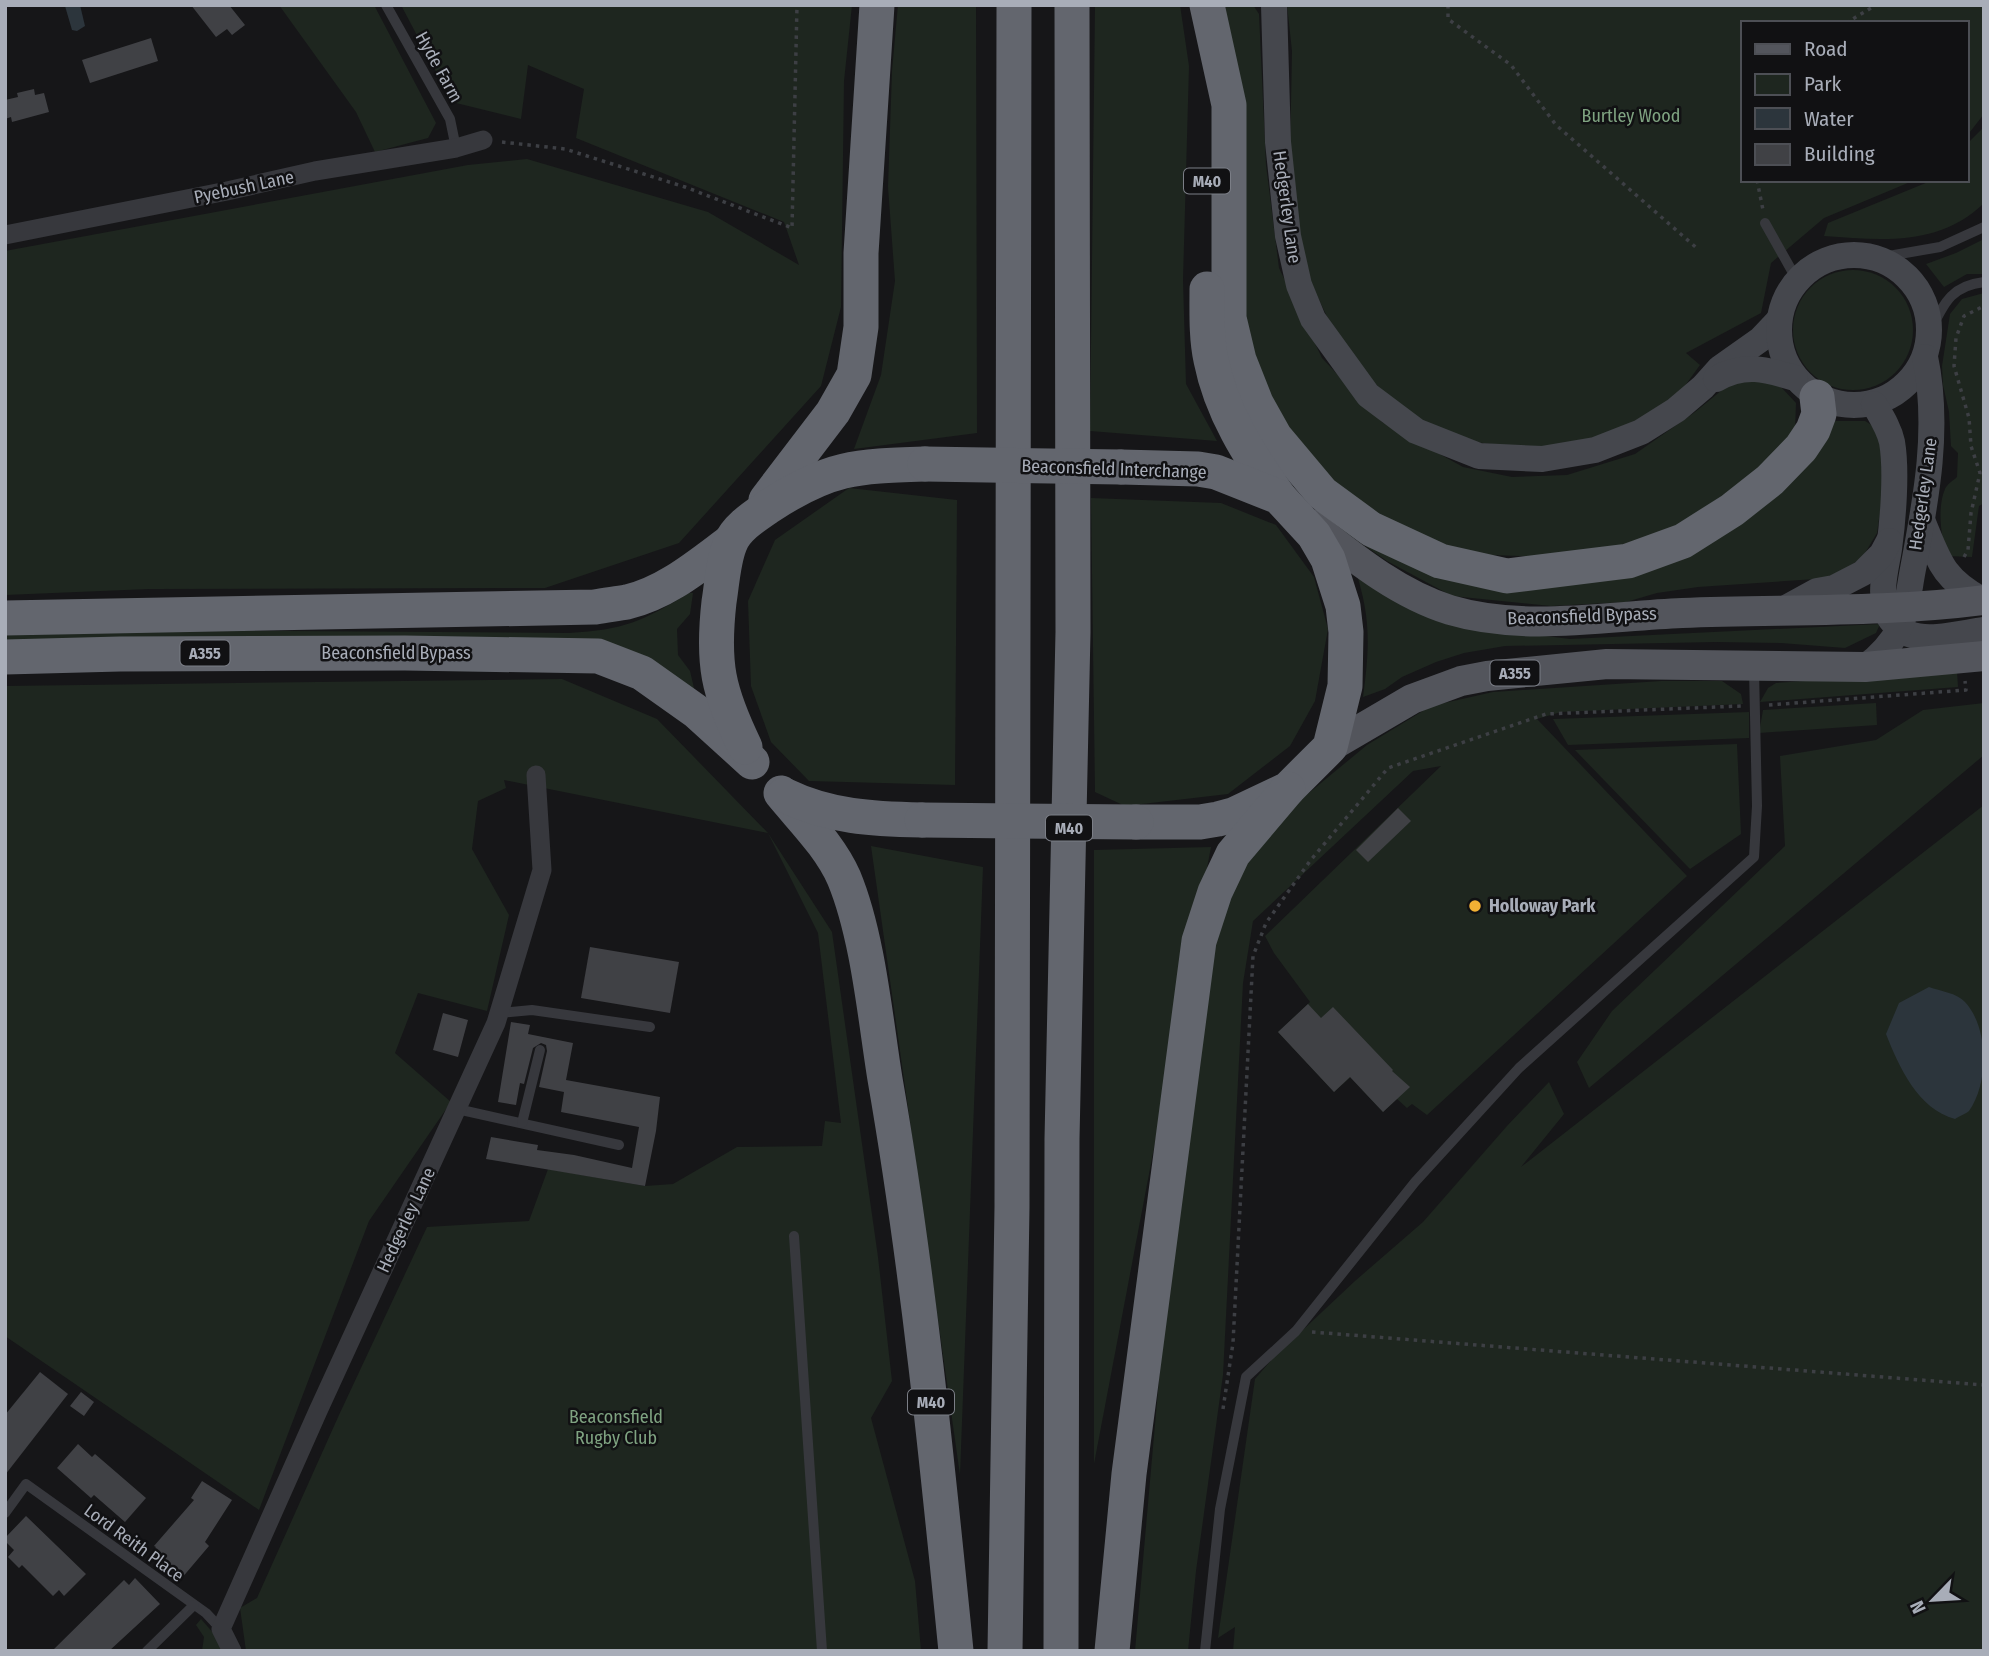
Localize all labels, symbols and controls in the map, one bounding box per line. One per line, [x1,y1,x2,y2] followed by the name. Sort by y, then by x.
[1741,21,1968,182] legend
[411,28,467,106] street label: Hyde Farm
[1804,36,1848,62] text: Road
[1804,71,1842,97] text: Park
[1582,105,1680,127] park label: Burtley Wood
[1804,106,1854,132] text: Water
[1804,141,1875,167] text: Building
[1268,149,1306,265] street label: Hedgerley Lane
[192,166,296,208] street label: Pyebush Lane
[1184,168,1230,194] road number: M40
[1904,436,1942,552] street label: Hedgerley Lane
[1021,455,1207,483] street label: Beaconsfield Interchange
[1507,602,1657,630] street label: Beaconsfield Bypass
[180,640,230,666] road number: A355
[321,642,471,664] street label: Beaconsfield Bypass
[1490,660,1540,686] road number: A355
[1046,816,1092,841] road number: M40
[1489,895,1596,917] place label: Holloway Park
[1467,898,1483,914] marker: Holloway Park
[372,1164,440,1276] street label: Hedgerley Lane
[908,1390,954,1414] road number: M40
[569,1406,663,1449] park label: Beaconsfield Rugby Club
[80,1499,188,1587] street label: Lord Reith Place
[1898,1565,1968,1635] north arrow
[1905,1597,1931,1617] text: N

